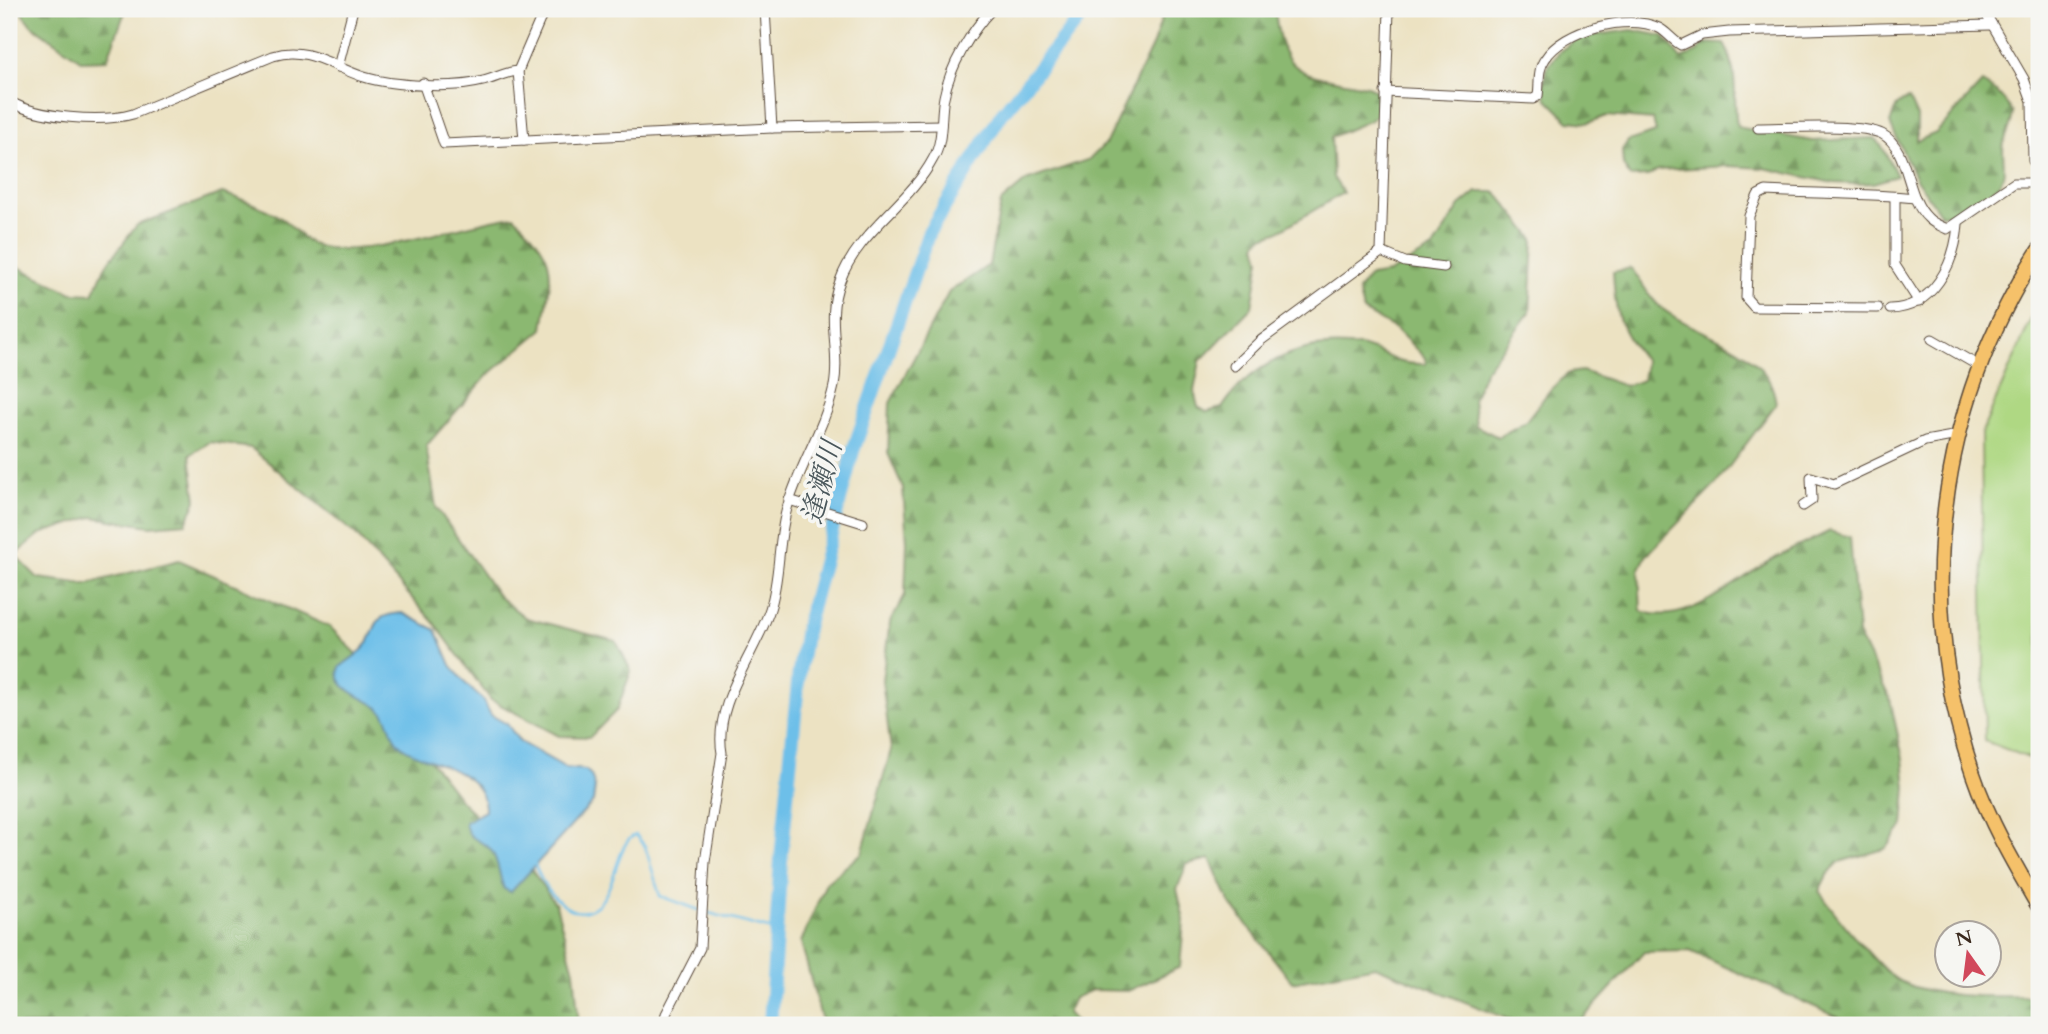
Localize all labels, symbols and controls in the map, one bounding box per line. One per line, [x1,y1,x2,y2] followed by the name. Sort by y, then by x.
[793,434,852,528] water label: 逢瀬川
[1932,918,2002,988] north arrow
[1953,924,1976,953] text: N

